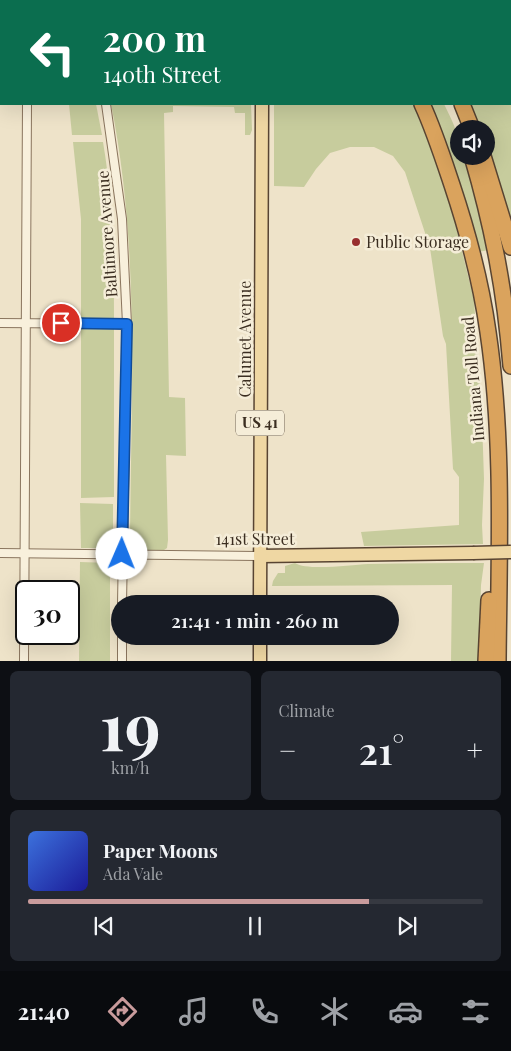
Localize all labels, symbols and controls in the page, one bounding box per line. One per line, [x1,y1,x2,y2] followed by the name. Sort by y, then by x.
[103,14,206,61] text: 200 m
[20,20,85,85] icon: left
[103,59,220,89] text: 140th Street
[450,120,495,165] map controls
[450,120,495,165] button: sound
[92,170,121,298] street label: Baltimore Avenue
[366,231,469,252] place label: Public Storage
[350,236,362,248] marker: Public Storage
[234,281,255,397] street label: Calumet Avenue
[40,302,82,344] pin
[47,309,75,337] icon: arrive
[457,316,488,442] street label: Indiana Toll Road
[236,410,284,436] road number: US 41
[95,527,147,579] position arrow
[215,528,295,549] street label: 141st Street
[15,580,80,645] speed limit sign: 30
[171,607,339,633] text: 21:41 · 1 min · 260 m
[100,681,161,767] text: 19
[279,700,335,721] text: Climate
[359,724,404,775] text: 21°
[279,731,297,768] text: −
[467,731,483,768] text: +
[111,757,149,778] text: km/h
[103,837,218,863] text: Paper Moons
[103,863,163,884] text: Ada Vale
[90,912,118,940] icon: previous
[241,912,269,940] icon: pause
[393,912,421,940] icon: next
[105,994,140,1029] icon: directions
[176,994,211,1029] icon: music
[247,994,282,1029] icon: phone
[317,994,352,1029] icon: climate
[388,994,423,1029] icon: car
[458,994,493,1029] icon: filters
[18,996,70,1026] text: 21:40

